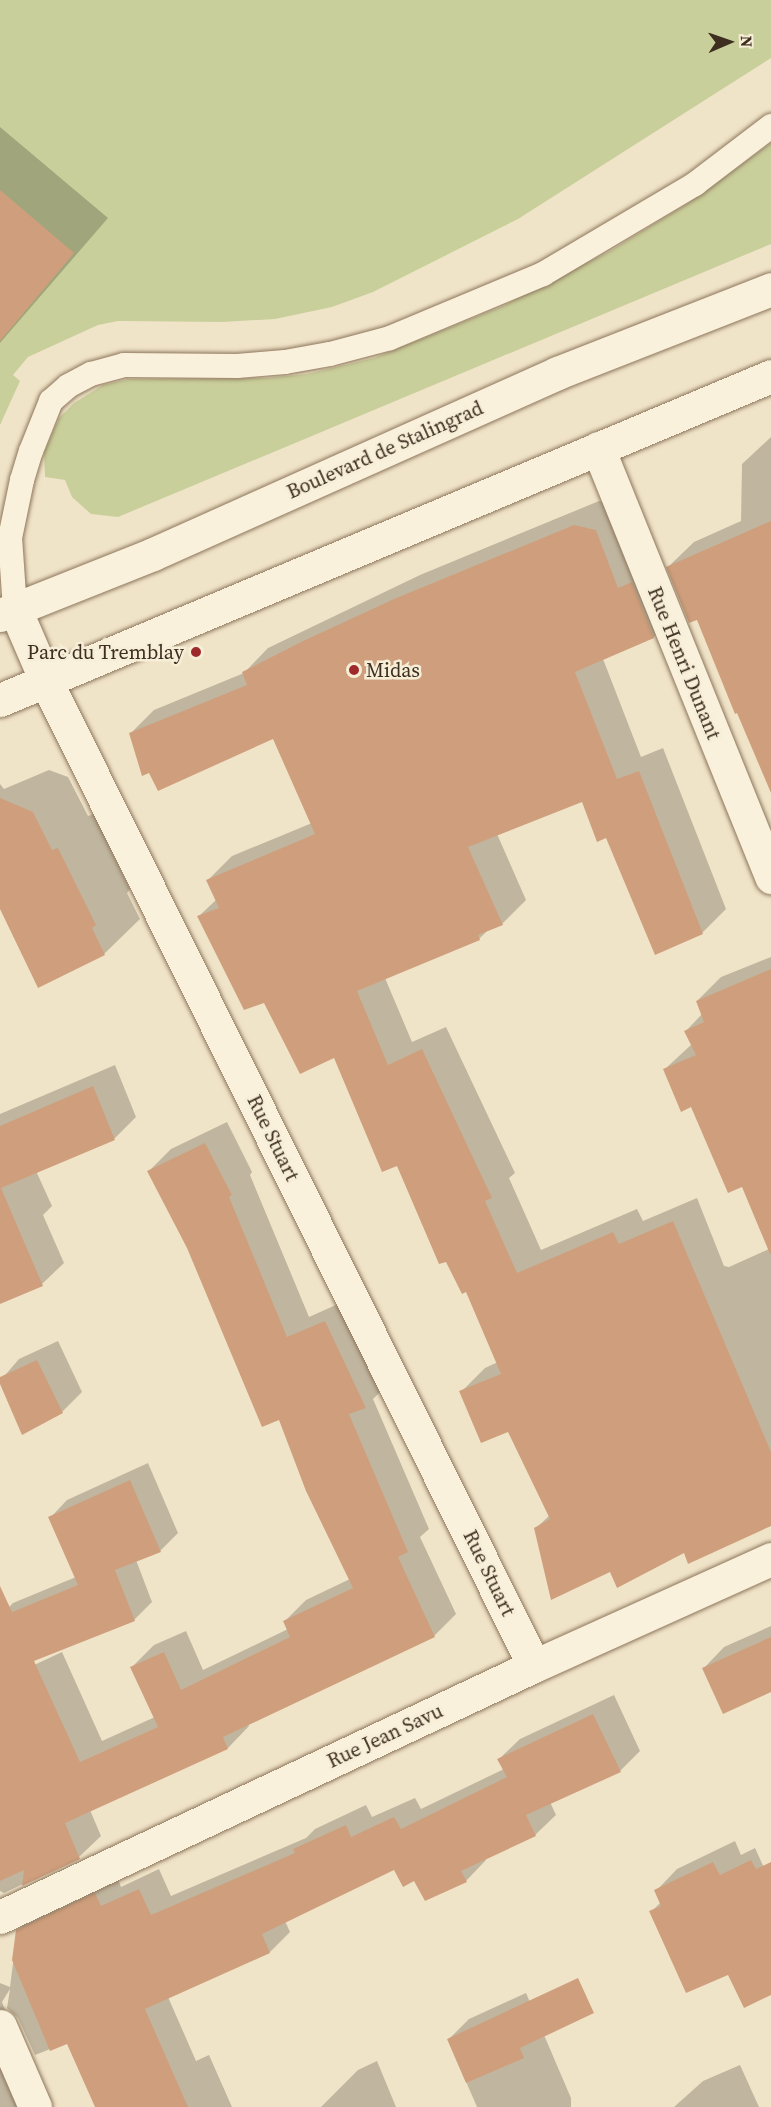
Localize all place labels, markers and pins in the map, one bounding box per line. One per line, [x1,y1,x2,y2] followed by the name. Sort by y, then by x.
[27,640,184,664] place label: Parc du Tremblay
[189,645,203,659] marker: Parc du Tremblay
[366,658,420,682] place label: Midas
[347,663,361,677] marker: Midas

